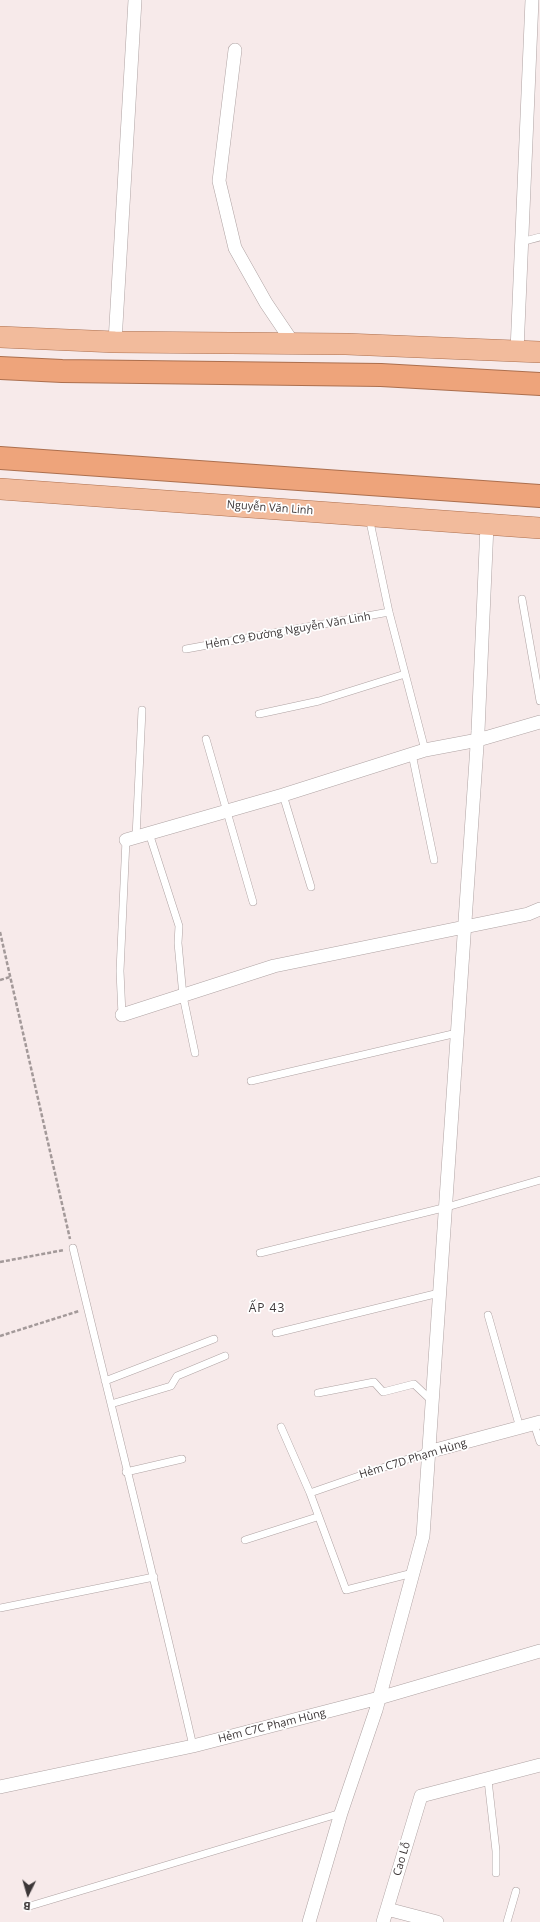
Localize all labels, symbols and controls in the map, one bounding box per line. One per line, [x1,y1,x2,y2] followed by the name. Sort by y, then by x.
[226,498,314,518] street label: Nguyễn Văn Linh
[204,610,372,652] street label: Hẻm C9 Đường Nguyễn Văn Linh
[249,1302,285,1316] district label: ẤP 43
[358,1436,468,1482] street label: Hẻm C7D Phạm Hùng
[217,1706,327,1746] street label: Hẻm C7C Phạm Hùng
[391,1840,413,1878] street label: Cao Lỗ
[8,1874,48,1914] north arrow
[23,1899,31,1914] text: B

